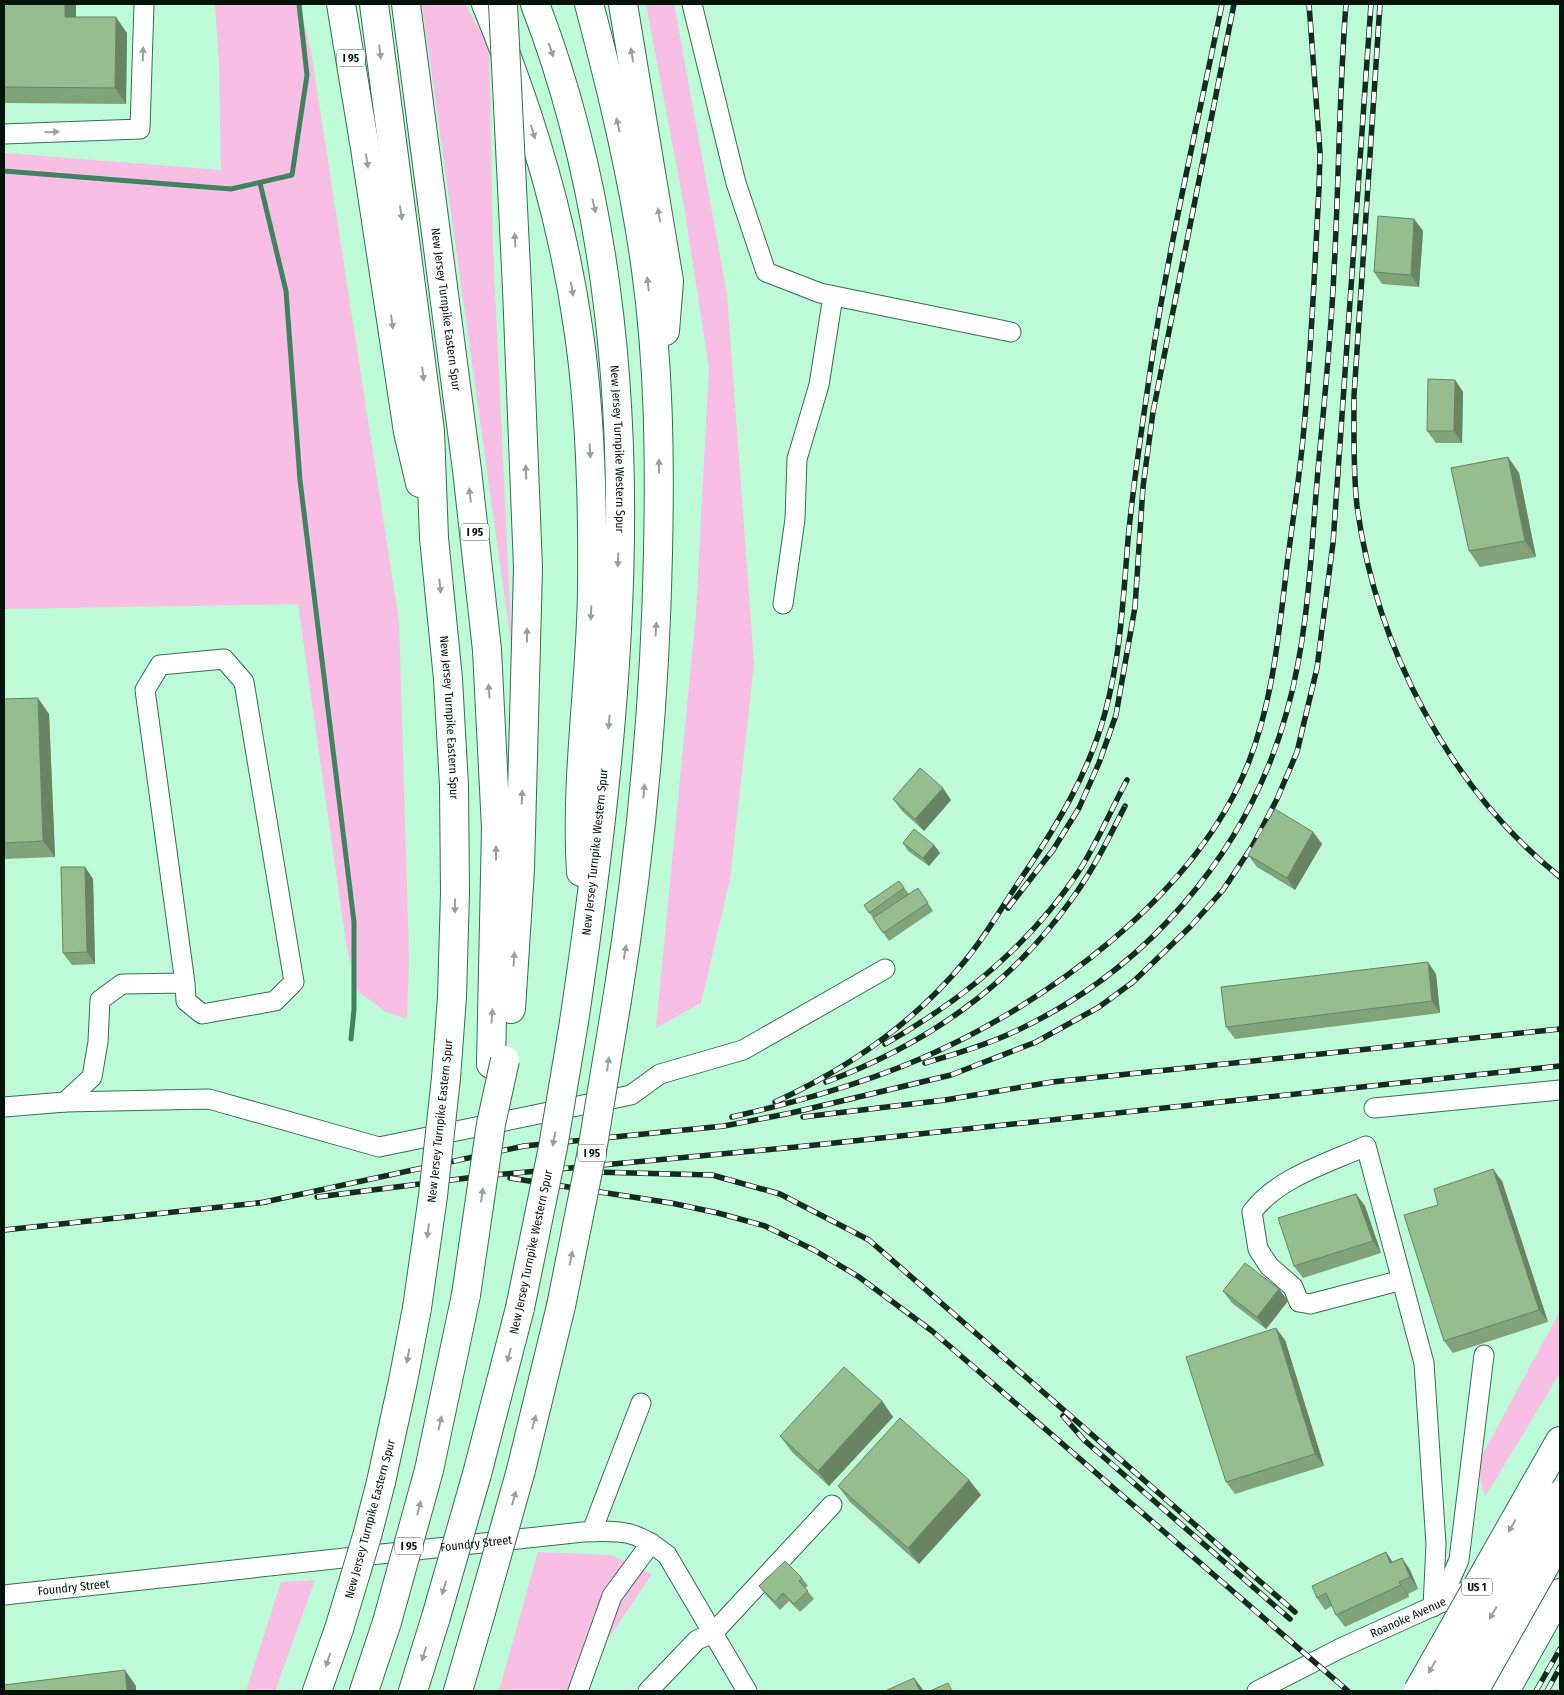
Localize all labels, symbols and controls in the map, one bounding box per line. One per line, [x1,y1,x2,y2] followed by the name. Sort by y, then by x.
[548,42,556,57] one-way arrow
[376,44,384,60] one-way arrow
[139,46,147,62] one-way arrow
[627,47,635,63] one-way arrow
[337,49,365,66] road number: I 95
[614,117,622,132] one-way arrow
[529,124,537,139] one-way arrow
[45,128,61,136] one-way arrow
[364,154,372,170] one-way arrow
[590,199,598,214] one-way arrow
[397,206,405,222] one-way arrow
[655,207,663,223] one-way arrow
[428,227,464,393] street label: New Jersey Turnpike Eastern Spur
[511,232,519,248] one-way arrow
[644,276,652,292] one-way arrow
[568,282,576,298] one-way arrow
[388,314,396,330] one-way arrow
[607,365,627,534] street label: New Jersey Turnpike Western Spur
[419,367,427,383] one-way arrow
[586,443,594,459] one-way arrow
[655,458,663,474] one-way arrow
[521,464,529,480] one-way arrow
[466,486,474,502] one-way arrow
[461,524,489,540] road number: I 95
[614,552,622,568] one-way arrow
[436,579,444,595] one-way arrow
[587,605,595,621] one-way arrow
[652,620,660,636] one-way arrow
[523,626,531,642] one-way arrow
[437,635,461,800] street label: New Jersey Turnpike Eastern Spur
[485,683,493,699] one-way arrow
[604,714,612,730] one-way arrow
[579,767,611,936] street label: New Jersey Turnpike Western Spur
[640,782,648,798] one-way arrow
[518,789,526,805] one-way arrow
[492,845,500,861] one-way arrow
[451,898,459,914] one-way arrow
[621,944,629,960] one-way arrow
[511,951,519,967] one-way arrow
[488,1008,496,1024] one-way arrow
[424,1038,456,1203] street label: New Jersey Turnpike Eastern Spur
[604,1056,612,1072] one-way arrow
[550,1132,558,1148] one-way arrow
[578,1144,606,1162] road number: I 95
[507,1168,555,1335] street label: New Jersey Turnpike Western Spur
[478,1187,486,1203] one-way arrow
[424,1223,432,1239] one-way arrow
[567,1250,575,1266] one-way arrow
[504,1347,512,1362] one-way arrow
[403,1349,411,1365] one-way arrow
[436,1415,444,1430] one-way arrow
[530,1415,538,1430] one-way arrow
[342,1437,398,1600] street label: New Jersey Turnpike Eastern Spur
[510,1490,518,1505] one-way arrow
[416,1500,424,1515] one-way arrow
[1508,1519,1517,1532] one-way arrow
[440,1533,513,1554] street label: Foundry Street
[395,1538,423,1554] road number: I 95
[37,1577,110,1598] street label: Foundry Street
[1462,1578,1492,1595] road number: US 1
[440,1581,448,1596] one-way arrow
[1368,1594,1448,1641] street label: Roanoke Avenue
[1489,1606,1497,1621] one-way arrow
[420,1647,428,1662] one-way arrow
[324,1653,332,1668] one-way arrow
[1428,1660,1437,1674] one-way arrow

